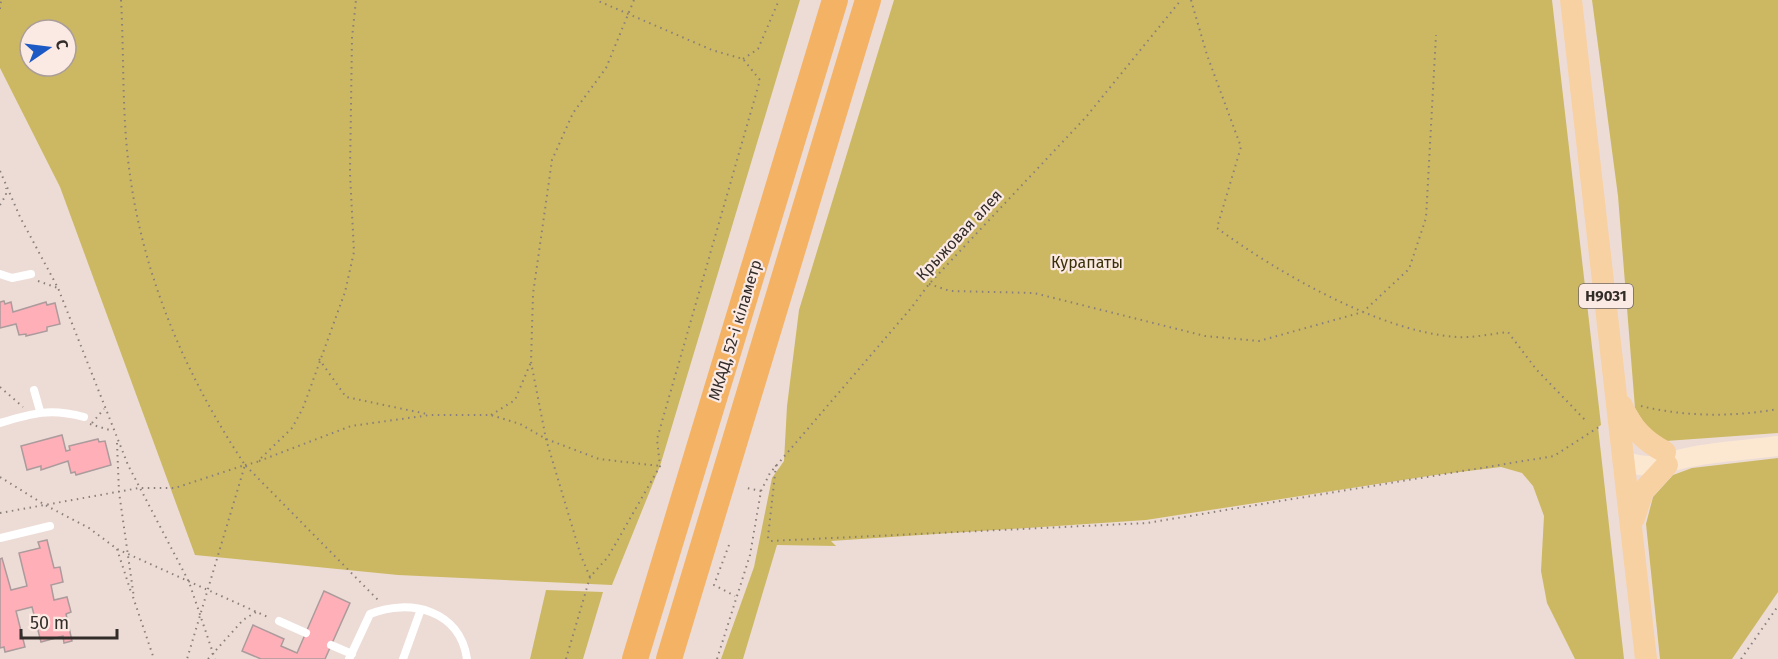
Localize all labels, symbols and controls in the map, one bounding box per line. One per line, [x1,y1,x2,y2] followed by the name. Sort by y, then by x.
[18,18,78,78] north arrow
[52,38,73,52] text: С
[912,186,1006,284] street label: Крыжовая алея
[1051,253,1123,272] park label: Курапаты
[705,257,765,403] street label: МКАД, 52-і кіламетр
[1579,284,1633,308] road number: Н9031
[21,602,117,640] scale bar
[30,612,69,634] text: 50 m

